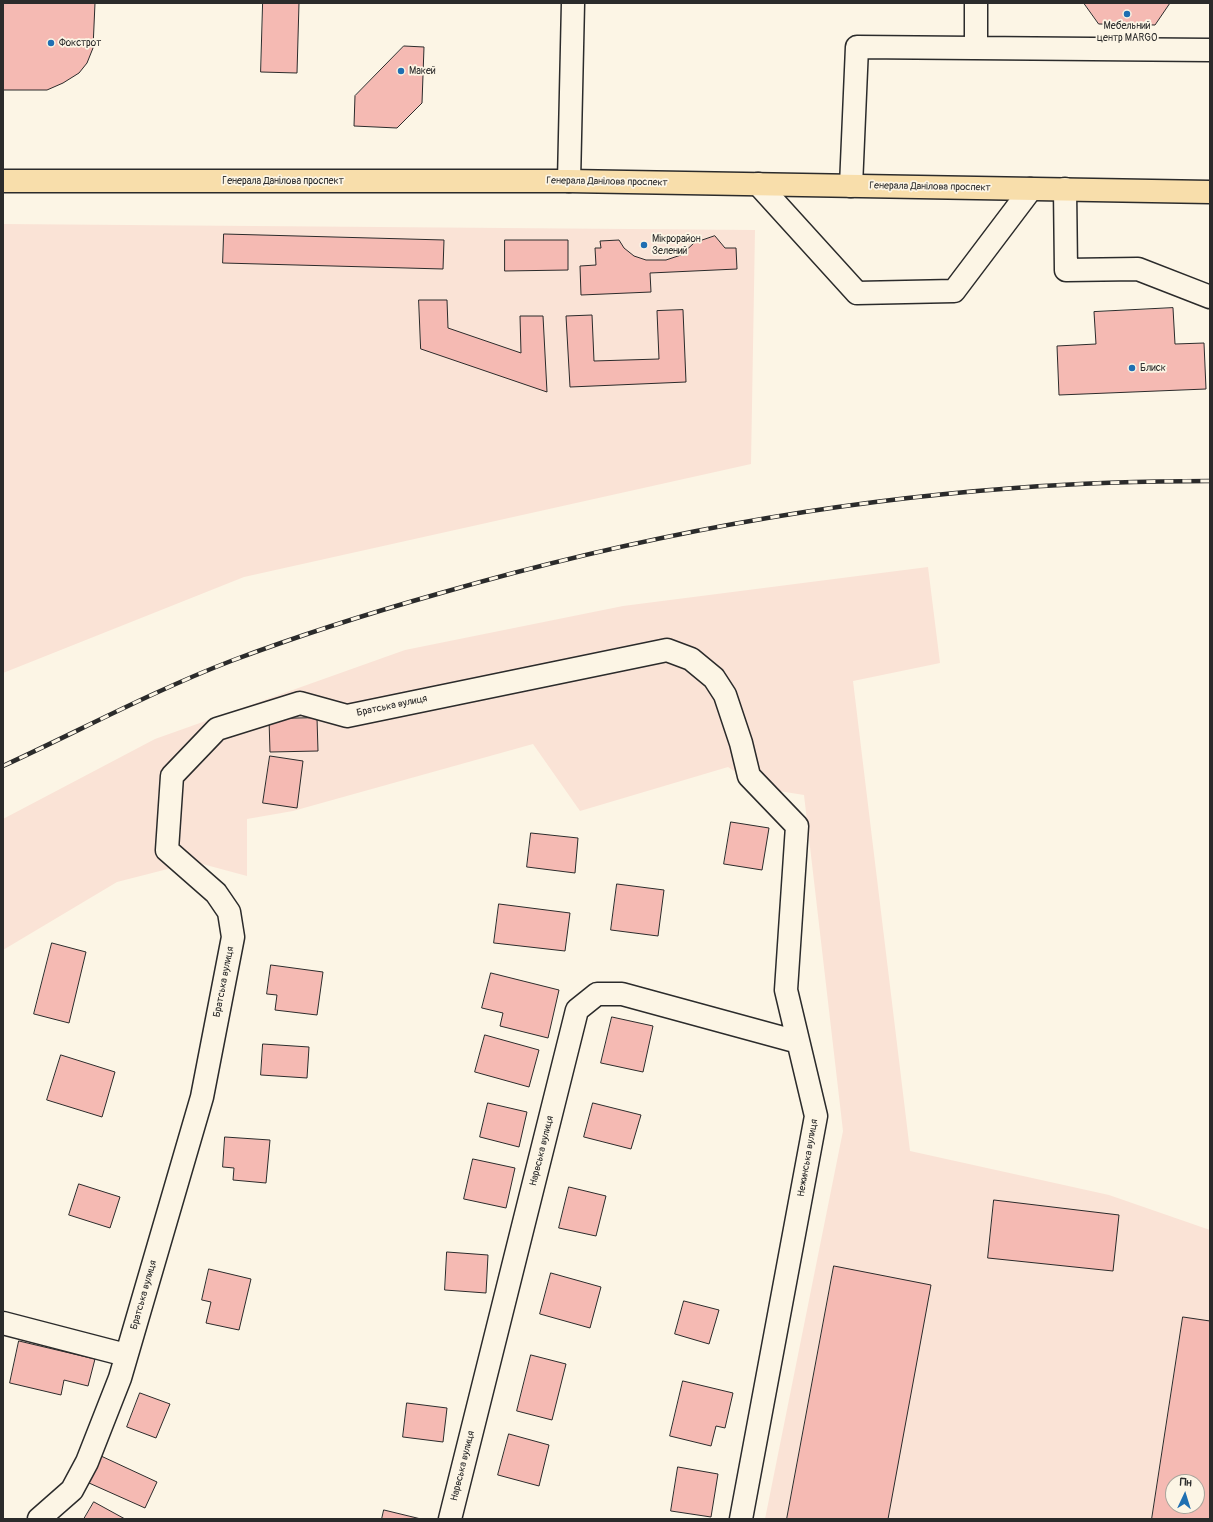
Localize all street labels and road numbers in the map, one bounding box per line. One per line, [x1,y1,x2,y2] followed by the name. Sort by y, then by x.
[222,175,344,187] street label: Генерала Данілова проспект
[546,175,668,189] street label: Генерала Данілова проспект
[869,180,991,194] street label: Генерала Данілова проспект
[356,693,428,719] street label: Братська вулиця
[211,946,237,1018] street label: Братська вулиця
[527,1115,557,1187] street label: Нарвська вулиця
[795,1118,821,1198] street label: Нежинська вулиця
[128,1259,160,1331] street label: Братська вулиця
[448,1430,478,1502] street label: Нарвська вулиця

